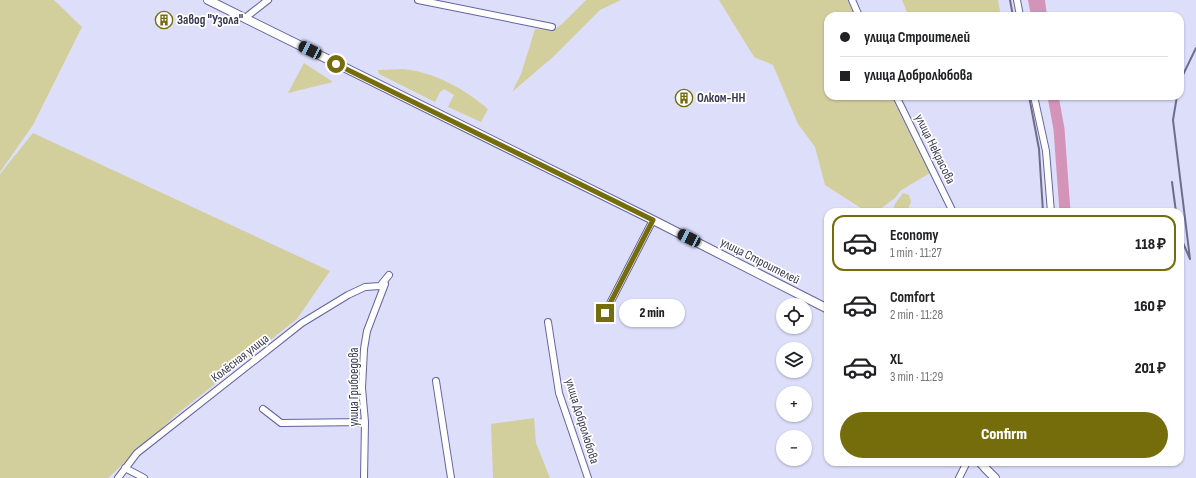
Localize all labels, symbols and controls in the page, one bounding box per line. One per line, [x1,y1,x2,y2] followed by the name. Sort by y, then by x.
[154,10,174,30] building icon: Завод "Узола"
[177,12,243,28] place label: Завод "Узола"
[864,28,970,47] text: улица Строителей
[297,39,323,61] car
[327,55,345,73] route start
[864,66,973,85] text: улица Добролюбова
[674,88,694,108] building icon: Олком-НН
[697,90,745,106] place label: Олком-НН
[911,112,959,186] street label: улица Некрасова
[842,225,878,261] icon: car
[890,226,939,245] text: Economy
[676,227,702,249] car
[718,234,802,288] street label: улица Строителей
[1135,235,1166,254] text: 118 ₽
[890,245,942,261] text: 1 min · 11:27
[842,287,878,323] icon: car
[890,288,935,307] text: Comfort
[1134,297,1166,316] text: 160 ₽
[776,298,812,466] map controls
[776,298,812,334] button: locate
[619,299,685,327] callout: 2 min
[596,304,614,322] route end
[639,305,665,321] text: 2 min
[890,307,943,323] text: 2 min · 11:28
[208,330,272,386] street label: Колёсная улица
[776,342,812,378] button: layers
[346,347,362,427] street label: улица Грибоедова
[842,349,878,385] icon: car
[890,350,903,369] text: XL
[1135,359,1166,378] text: 201 ₽
[890,369,943,385] text: 3 min · 11:29
[561,376,603,466] street label: улица Добролюбова
[776,386,812,422] button: +
[840,412,1168,458] button: Confirm
[776,430,812,466] button: −

